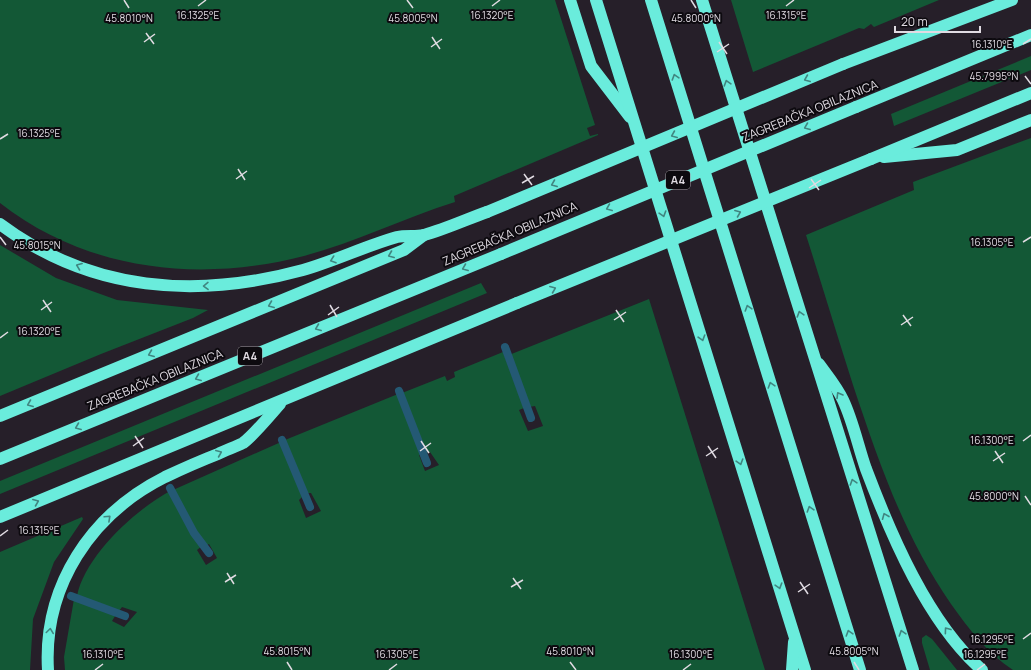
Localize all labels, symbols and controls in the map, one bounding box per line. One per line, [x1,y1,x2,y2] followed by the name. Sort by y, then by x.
[177,8,220,22] text: 16.1325°E
[471,8,514,22] text: 16.1320°E
[766,8,807,22] text: 16.1315°E
[895,8,980,34] scale bar
[105,11,153,25] text: 45.8010°N
[388,11,438,25] text: 45.8005°N
[671,11,721,25] text: 45.8000°N
[901,13,928,30] text: 20 m
[971,37,1013,51] text: 16.1310°E
[970,69,1019,83] text: 45.7995°N
[671,74,680,81] one-way arrow
[804,74,812,82] one-way arrow
[739,75,881,146] street label: ZAGREBAČKA OBILAZNICA
[724,79,732,86] one-way arrow
[803,122,811,130] one-way arrow
[18,126,61,140] text: 16.1325°E
[671,130,678,138] one-way arrow
[666,171,690,189] road number: A4
[551,179,559,187] one-way arrow
[440,197,580,270] street label: ZAGREBAČKA OBILAZNICA
[605,203,613,211] one-way arrow
[658,210,667,217] one-way arrow
[733,210,741,218] one-way arrow
[971,235,1014,249] text: 16.1305°E
[13,238,61,252] text: 45.8015°N
[388,251,395,259] one-way arrow
[329,255,336,263] one-way arrow
[75,262,82,270] one-way arrow
[461,264,468,272] one-way arrow
[203,282,209,290] one-way arrow
[549,285,556,293] one-way arrow
[267,300,275,308] one-way arrow
[744,305,753,312] one-way arrow
[796,310,804,317] one-way arrow
[18,324,61,338] text: 16.1320°E
[315,324,322,332] one-way arrow
[697,335,706,342] one-way arrow
[84,344,226,415] street label: ZAGREBAČKA OBILAZNICA
[238,347,262,365] road number: A4
[147,350,154,358] one-way arrow
[195,373,203,381] one-way arrow
[768,381,776,388] one-way arrow
[837,392,844,399] one-way arrow
[27,399,34,407] one-way arrow
[74,423,81,431] one-way arrow
[970,433,1014,447] text: 16.1300°E
[215,450,223,458] one-way arrow
[736,459,744,466] one-way arrow
[850,479,858,486] one-way arrow
[969,489,1019,503] text: 45.8000°N
[33,499,40,507] one-way arrow
[806,505,815,512] one-way arrow
[882,513,890,521] one-way arrow
[103,515,111,523] one-way arrow
[19,523,60,537] text: 16.1315°E
[774,583,783,590] one-way arrow
[944,627,952,634] one-way arrow
[45,628,54,634] one-way arrow
[845,629,854,636] one-way arrow
[898,630,906,637] one-way arrow
[970,632,1014,646] text: 16.1295°E
[263,644,311,658] text: 45.8015°N
[546,644,594,658] text: 45.8010°N
[829,644,879,658] text: 45.8005°N
[82,647,124,661] text: 16.1310°E
[376,647,419,661] text: 16.1305°E
[669,647,713,661] text: 16.1300°E
[963,647,1007,661] text: 16.1295°E

